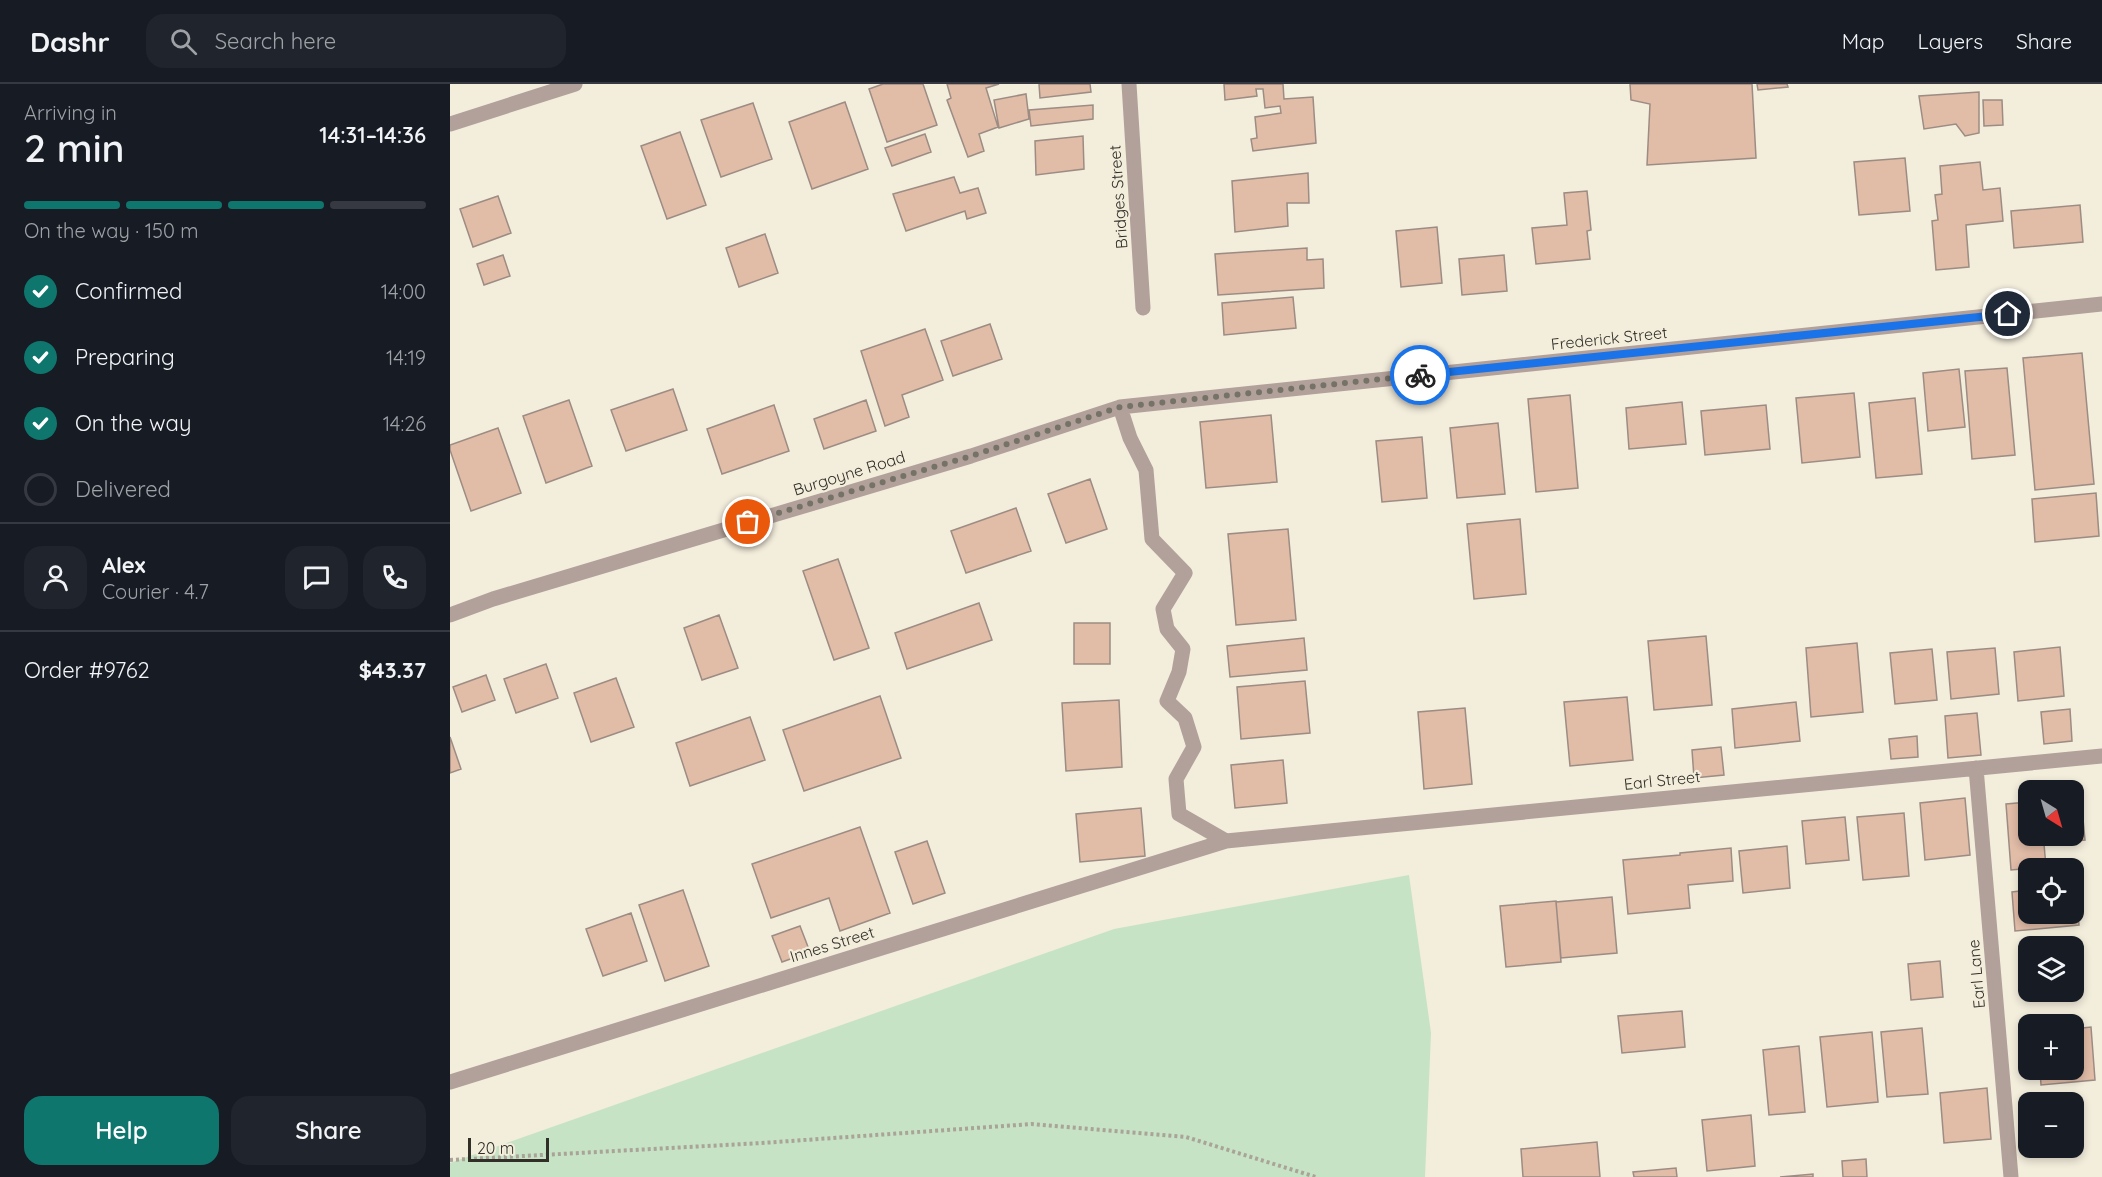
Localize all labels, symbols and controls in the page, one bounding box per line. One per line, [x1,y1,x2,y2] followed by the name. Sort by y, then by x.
[146,14,566,68] search box
[30,24,110,59] text: Dashr
[167,25,200,58] icon: search
[215,27,336,55] text: Search here
[1842,28,1885,54] text: Map
[1918,28,1983,54] text: Layers
[2016,28,2072,54] text: Share
[24,100,117,125] text: Arriving in
[319,121,426,149] text: 14:31–14:36
[24,123,125,172] text: 2 min
[1104,144,1132,250] street label: Bridges Street
[24,218,199,243] text: On the way · 150 m
[24,275,57,308] icon: check
[75,277,182,305] text: Confirmed
[381,279,426,304] text: 14:00
[1982,288,2033,339] pin
[1991,297,2024,330] icon: home
[1550,322,1668,354] street label: Frederick Street
[24,341,57,374] icon: check
[75,343,175,371] text: Preparing
[386,345,426,370] text: 14:19
[1390,345,1450,405] courier
[1404,359,1437,392] icon: bike
[24,407,57,440] icon: check
[75,409,191,437] text: On the way
[383,411,426,436] text: 14:26
[791,446,907,500] street label: Burgoyne Road
[75,475,171,503] text: Delivered
[722,496,773,547] pin
[731,505,764,538] icon: bag
[24,546,87,609] button: person
[285,546,348,609] button: chat
[363,546,426,609] button: phone
[102,551,145,579] text: Alex
[102,579,209,604] text: Courier · 4.7
[24,656,150,684] text: Order #9762
[359,656,426,684] text: $43.37
[1623,766,1701,794] street label: Earl Street
[2018,780,2084,846] north arrow
[2018,780,2084,1158] map controls
[2018,858,2084,924] button: locate
[787,922,877,966] street label: Innes Street
[2018,936,2084,1002] button: layers
[1963,939,1989,1009] street label: Earl Lane
[2018,1014,2084,1080] button: +
[2018,1092,2084,1158] button: −
[24,1096,219,1165] button: Help
[231,1096,426,1165] button: Share
[468,1135,549,1162] scale bar
[477,1138,514,1158] text: 20 m

